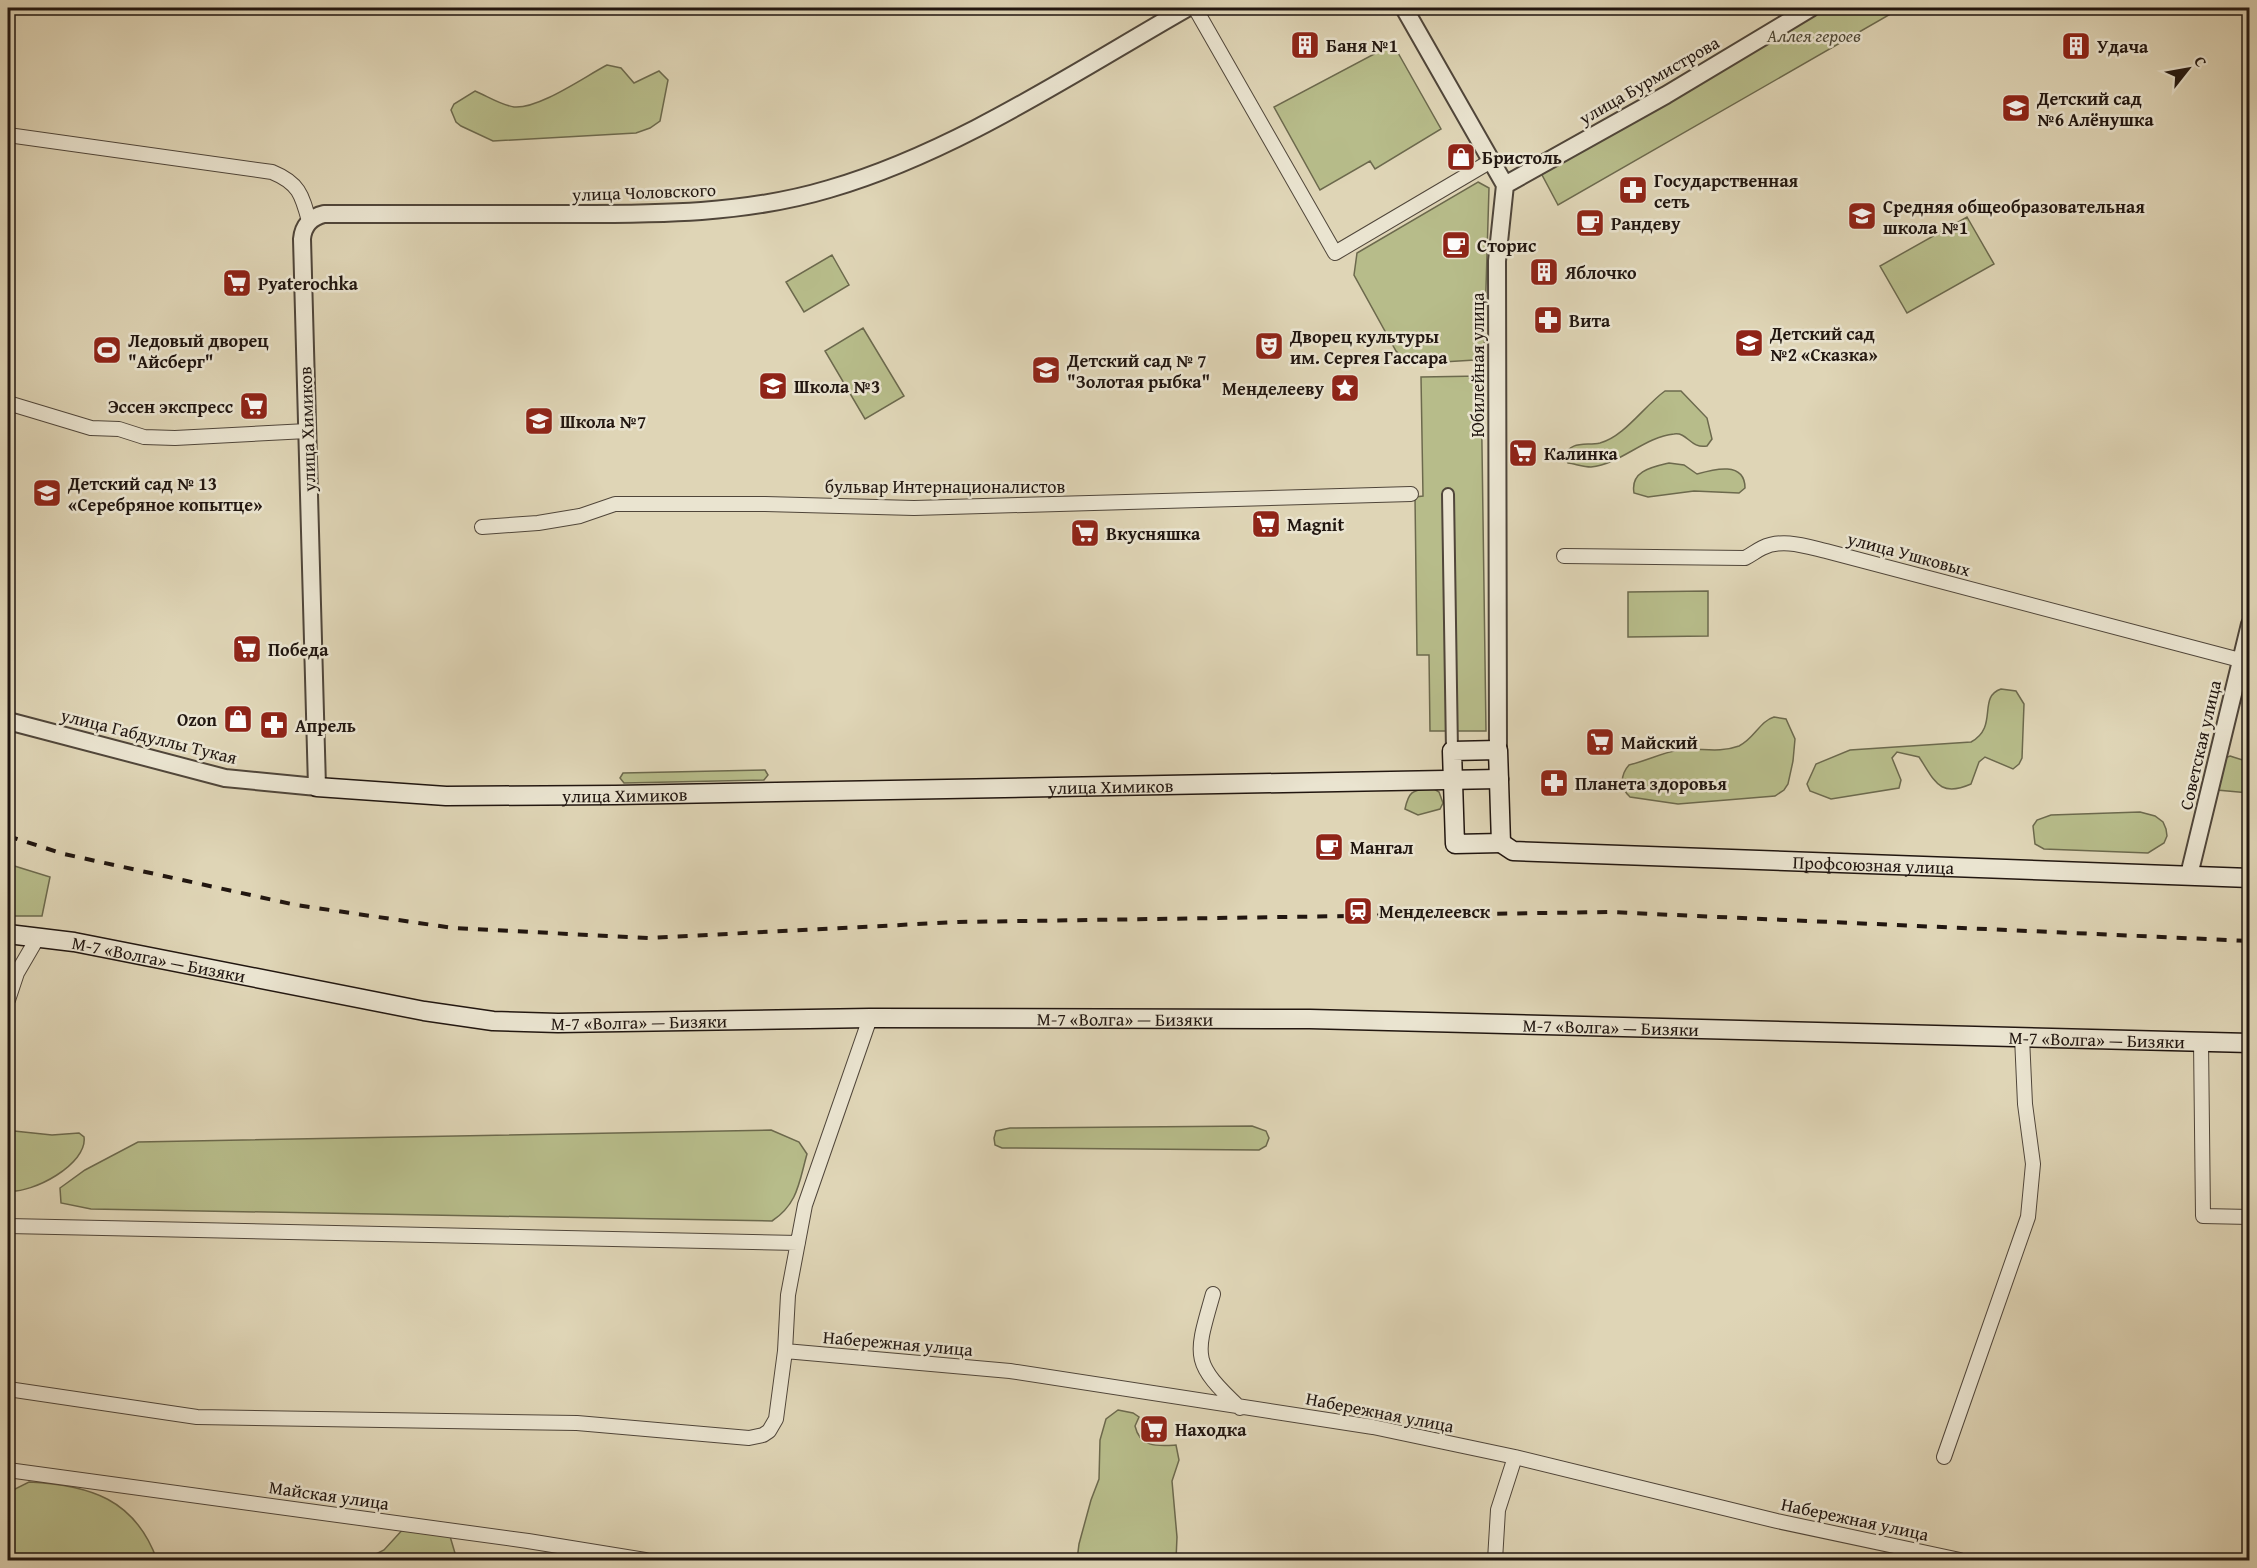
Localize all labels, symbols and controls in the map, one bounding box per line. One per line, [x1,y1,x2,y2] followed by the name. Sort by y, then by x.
[1766,22,1861,49] park label: Аллея героев
[1289,29,1321,61] building icon: Баня №1
[1573,29,1725,132] street label: улица Бурмистрова
[2060,30,2092,62] building icon: Удача
[1326,32,1398,59] place label: Баня №1
[2097,33,2149,60] place label: Удача
[2158,39,2218,99] north arrow
[2188,51,2213,71] text: С
[2036,85,2154,133] place label: Детский сад №6 Алёнушка
[2000,92,2032,124] school or university icon: Детский сад №6 Алёнушка
[1445,141,1477,173] shop icon: Бристоль
[1482,144,1562,171] place label: Бристоль
[1654,167,1799,215] place label: Государственная сеть
[1617,174,1649,206] pharmacy icon: Государственная сеть
[571,176,716,208] street label: улица Чоловского
[1883,193,2145,241] place label: Средняя общеобразовательная школа №1
[1846,200,1878,232] school or university icon: Средняя общеобразовательная школа №1
[1574,207,1606,239] cafe icon: Рандеву
[1611,210,1681,237] place label: Рандеву
[1440,229,1472,261] cafe icon: Сторис
[1477,232,1536,259] place label: Сторис
[1528,256,1560,288] building icon: Яблочко
[1564,259,1637,286] place label: Яблочко
[221,267,253,299] supermarket icon: Pyaterochka
[258,270,359,297] place label: Pyaterochka
[1464,292,1491,438] street label: Юбилейная улица
[1532,304,1564,336] pharmacy icon: Вита
[1569,307,1611,334] place label: Вита
[1769,320,1878,368] place label: Детский сад №2 «Сказка»
[1289,323,1448,371] place label: Дворец культуры им. Сергея Гассара
[128,327,269,375] place label: Ледовый дворец "Айсберг"
[1733,327,1765,359] school or university icon: Детский сад №2 «Сказка»
[1253,330,1285,362] theatre icon: Дворец культуры им. Сергея Гассара
[91,334,123,366] sports icon: Ледовый дворец "Айсберг"
[1066,347,1210,395] place label: Детский сад № 7 "Золотая рыбка"
[1030,354,1062,386] school or university icon: Детский сад № 7 "Золотая рыбка"
[291,366,323,493] street label: улица Химиков
[757,370,789,402] school or university icon: Школа №3
[1329,372,1361,404] place icon: Менделееву
[794,373,880,400] place label: Школа №3
[1222,375,1324,402] place label: Менделееву
[238,390,270,422] supermarket icon: Эссен экспресс
[108,393,233,420] place label: Эссен экспресс
[523,405,555,437] school or university icon: Школа №7
[560,408,646,435] place label: Школа №7
[1507,437,1539,469] supermarket icon: Калинка
[1544,440,1618,467] place label: Калинка
[67,470,262,518] place label: Детский сад № 13 «Серебряное копытце»
[825,473,1066,500] street label: бульвар Интернационалистов
[31,477,63,509] school or university icon: Детский сад № 13 «Серебряное копытце»
[1250,508,1282,540] supermarket icon: Magnit
[1287,511,1344,538] place label: Magnit
[1069,517,1101,549] supermarket icon: Вкусняшка
[1106,520,1201,547] place label: Вкусняшка
[1844,524,1974,584] street label: улица Ушковых
[231,633,263,665] supermarket icon: Победа
[268,636,329,663] place label: Победа
[2172,677,2228,813] street label: Советская улица
[57,701,240,771] street label: улица Габдуллы Тукая
[222,703,254,735] shop icon: Ozon
[177,706,217,733] place label: Ozon
[258,709,290,741] pharmacy icon: Апрель
[295,712,356,739] place label: Апрель
[1584,726,1616,758] supermarket icon: Майский
[1621,729,1698,756] place label: Майский
[1538,767,1570,799] pharmacy icon: Планета здоровья
[1575,770,1727,797] place label: Планета здоровья
[1047,771,1174,801] street label: улица Химиков
[561,780,688,809] street label: улица Химиков
[1313,831,1345,863] cafe icon: Мангал
[1350,834,1414,861] place label: Мангал
[1792,848,1955,881] street label: Профсоюзная улица
[1342,895,1374,927] station icon: Менделеевск
[1379,898,1491,925] place label: Менделеевск
[70,928,248,989] street label: М-7 «Волга» — Бизяки
[1037,1005,1213,1032] street label: М-7 «Волга» — Бизяки
[550,1007,728,1037] street label: М-7 «Волга» — Бизяки
[1522,1011,1700,1042] street label: М-7 «Волга» — Бизяки
[2008,1023,2185,1055] street label: М-7 «Волга» — Бизяки
[822,1323,974,1363] street label: Набережная улица
[1304,1384,1457,1440] street label: Набережная улица
[1138,1413,1170,1445] supermarket icon: Находка
[1175,1416,1247,1443] place label: Находка
[267,1473,391,1517] street label: Майская улица
[1779,1490,1932,1548] street label: Набережная улица

